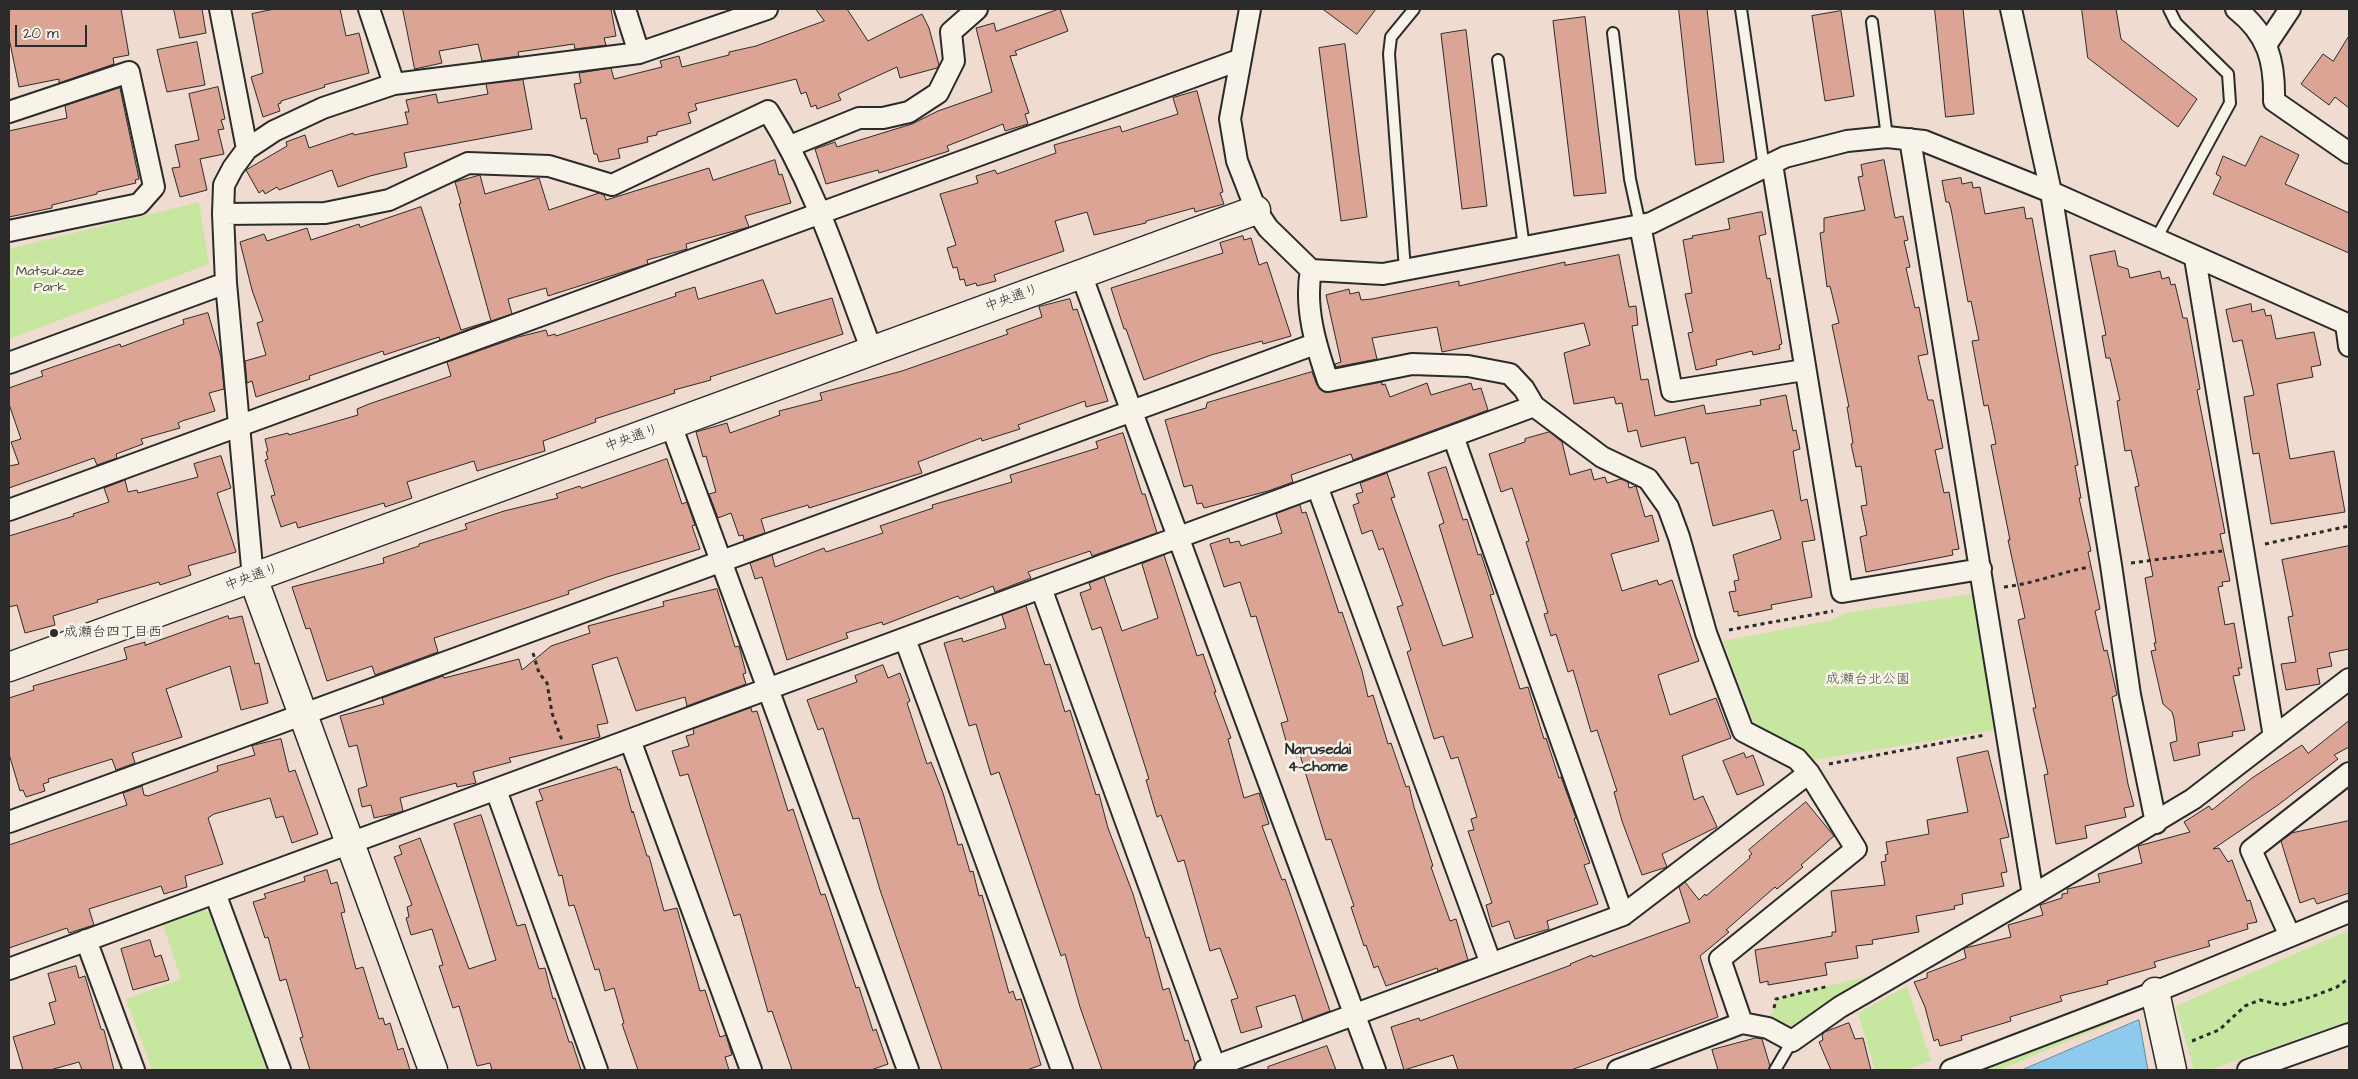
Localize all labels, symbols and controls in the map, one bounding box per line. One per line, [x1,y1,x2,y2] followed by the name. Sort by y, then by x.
[18,15,90,47] scale bar
[23,23,59,44] text: 20 m
[16,264,84,296] park label: Matsukaze Park
[983,282,1041,316] street label: 中央通り
[603,422,661,456] street label: 中央通り
[223,561,281,595] street label: 中央通り
[64,625,162,641] place label: 成瀬台四丁目西
[48,627,60,639] marker: 成瀬台四丁目西
[1826,672,1910,688] park label: 成瀬台北公園
[1285,742,1351,777] district label: Narusedai 4-chome

